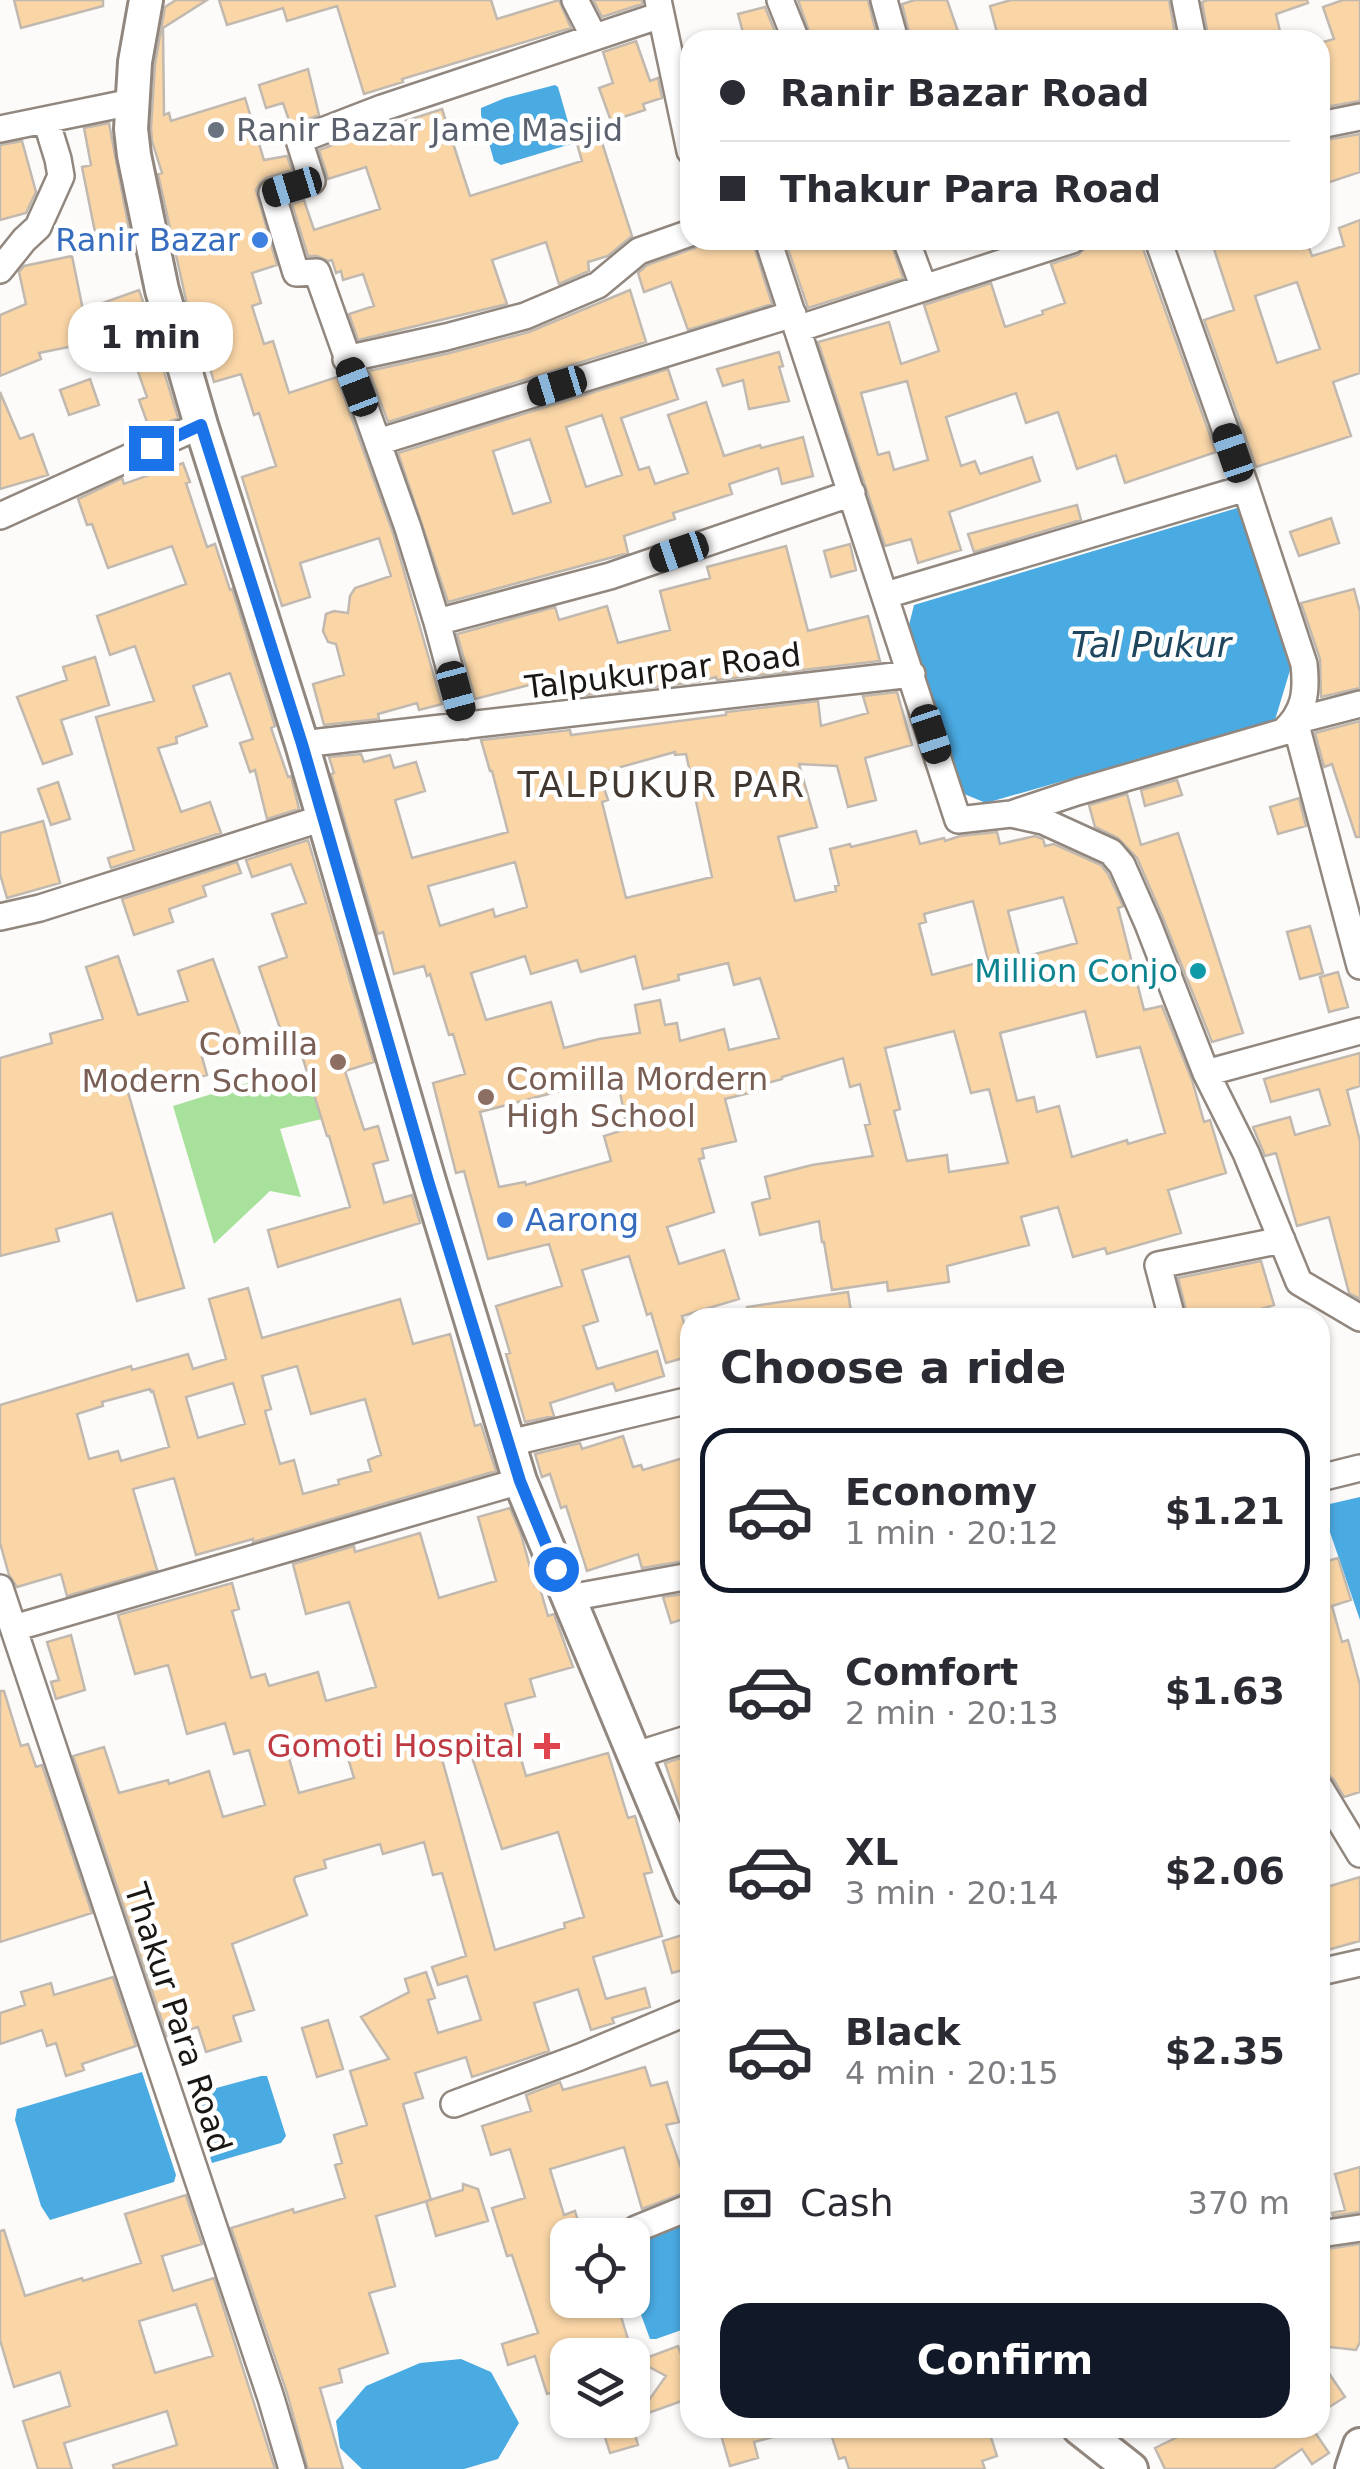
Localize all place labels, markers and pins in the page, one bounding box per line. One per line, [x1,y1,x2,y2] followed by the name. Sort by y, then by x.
[236,111,623,149] place label: Ranir Bazar Jame Masjid
[205,119,227,141] marker: Ranir Bazar Jame Masjid
[55,221,241,259] place label: Ranir Bazar
[249,229,271,251] marker: Ranir Bazar
[974,952,1178,990] place label: Million Conjo
[1187,960,1209,982] marker: Million Conjo
[82,1025,318,1100] place label: Comilla Modern School
[327,1051,349,1073] marker: Comilla Modern School
[506,1060,768,1135] place label: Comilla Mordern High School
[475,1086,497,1108] marker: Comilla Mordern High School
[525,1201,639,1239] place label: Aarong
[494,1209,516,1231] marker: Aarong
[267,1727,524,1765] place label: Gomoti Hospital
[534,1733,560,1759] marker: Gomoti Hospital

